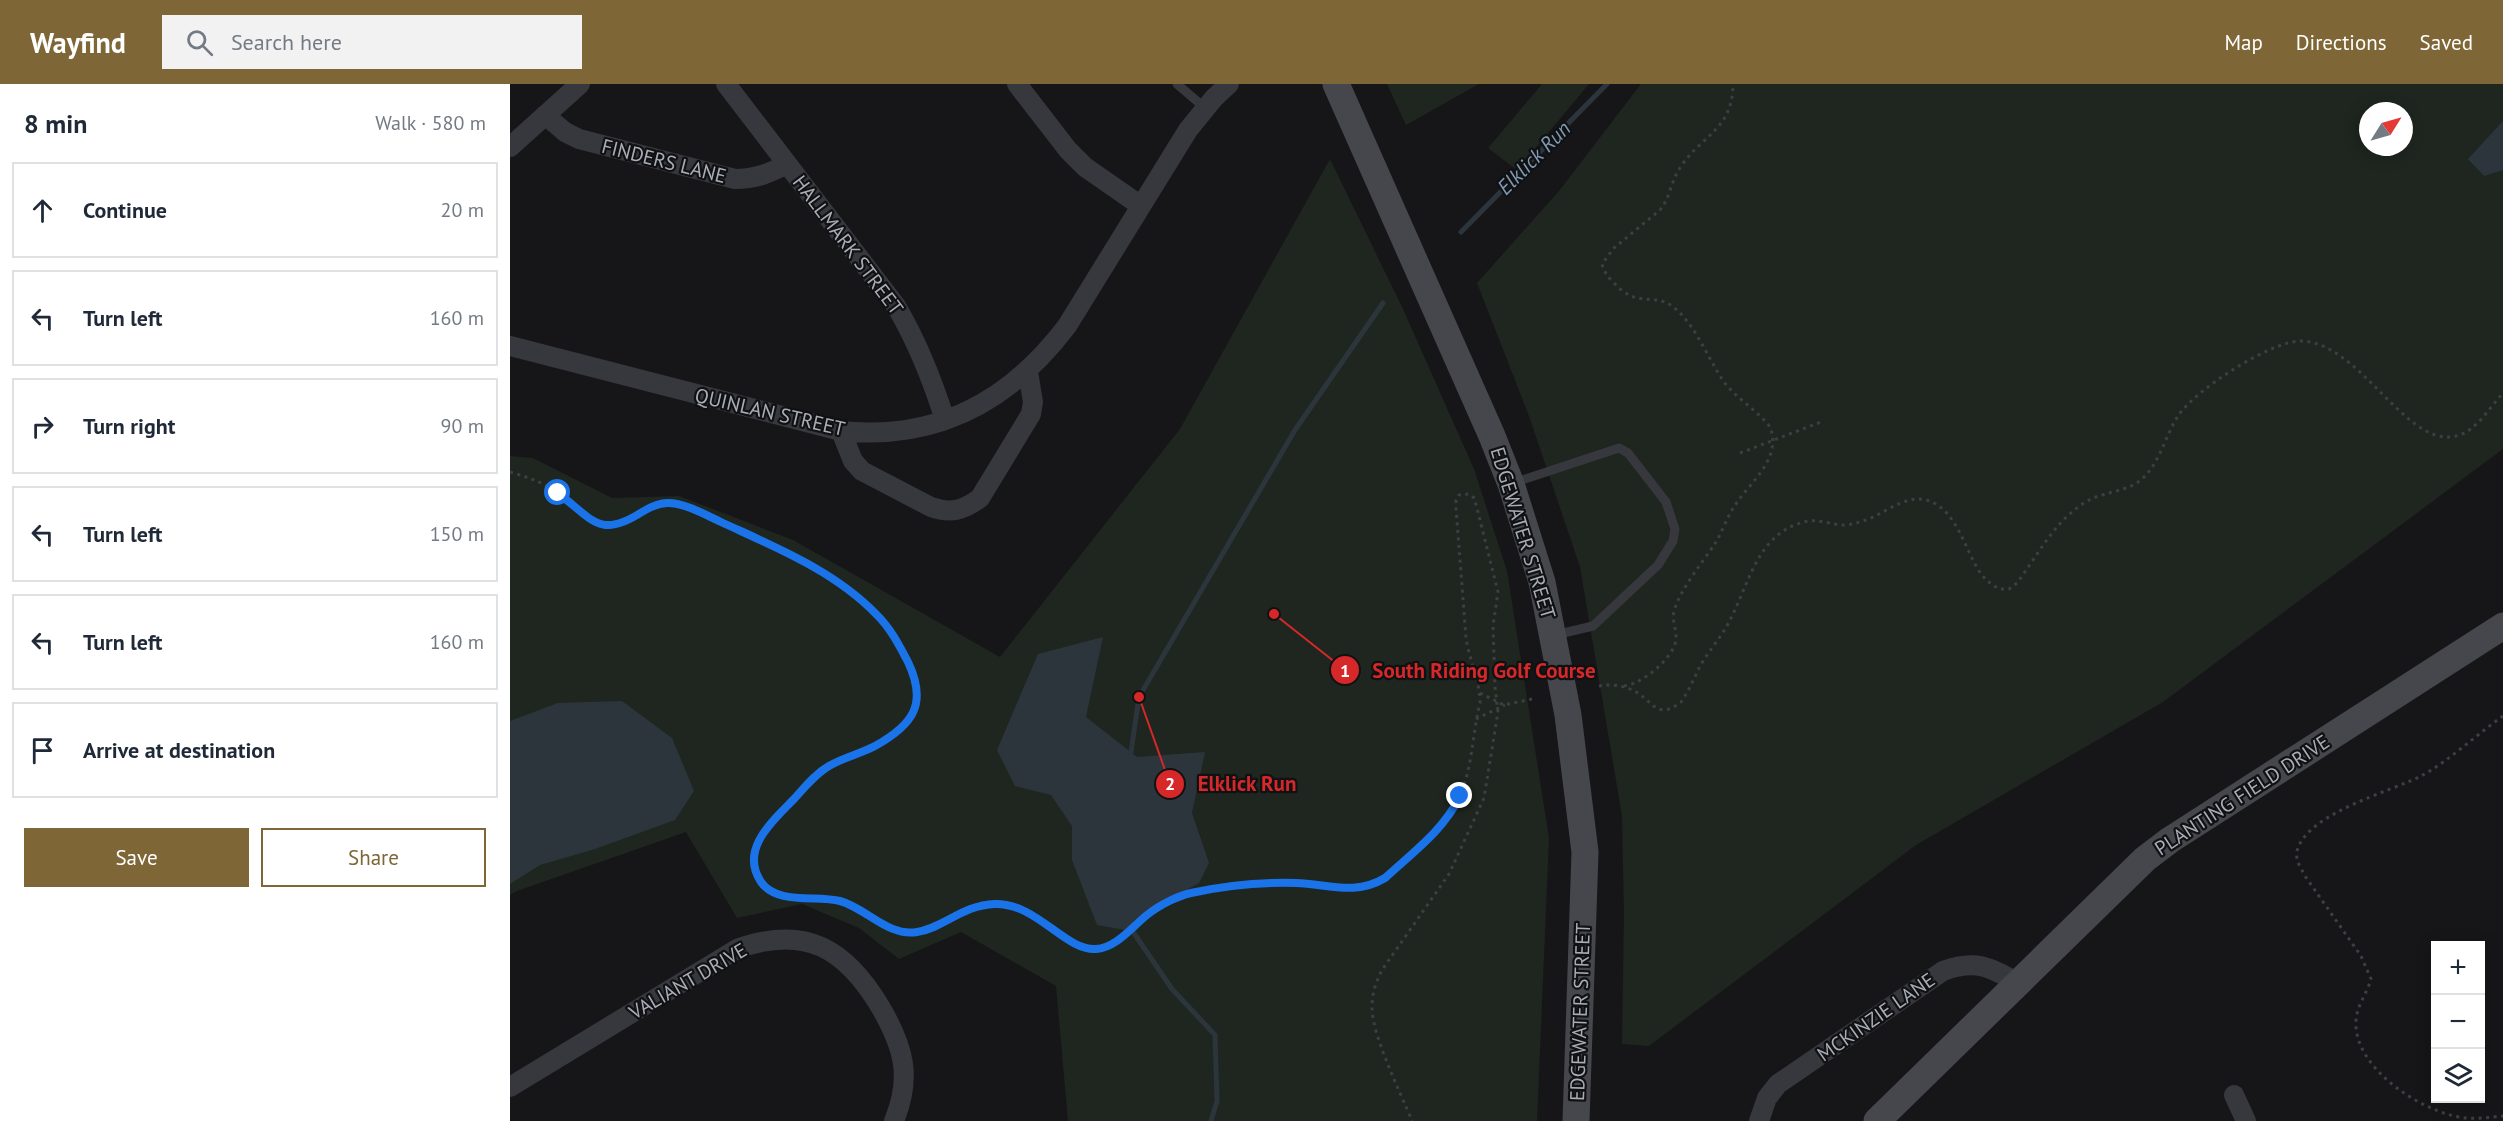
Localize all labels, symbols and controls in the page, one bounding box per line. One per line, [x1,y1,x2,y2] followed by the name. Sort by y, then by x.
[162,15,582,69] search box
[30,24,126,61] text: Wayfind
[183,26,216,59] icon: search
[231,28,342,56] text: Search here
[2224,29,2263,56] text: Map
[2296,29,2387,56] text: Directions
[2420,29,2473,56] text: Saved
[2359,102,2413,156] north arrow
[24,107,87,140] text: 8 min
[375,110,486,136] text: Walk · 580 m
[1491,115,1576,200] water label: Elklick Run
[599,133,729,189] street label: FINDERS LANE
[787,170,909,320] street label: HALLMARK STREET
[26,194,59,227] icon: ahead
[83,196,167,224] text: Continue
[441,197,484,223] text: 20 m
[26,302,59,335] icon: left
[83,304,163,332] text: Turn left
[430,305,484,331] text: 160 m
[692,382,848,442] street label: QUINLAN STREET
[26,410,59,443] icon: right
[83,412,175,440] text: Turn right
[441,413,484,439] text: 90 m
[1484,444,1562,622] street label: EDGEWATER STREET
[544,479,570,505] route start
[26,518,59,551] icon: left
[83,520,163,548] text: Turn left
[430,521,484,547] text: 150 m
[26,626,59,659] icon: left
[83,628,163,656] text: Turn left
[430,629,484,655] text: 160 m
[1330,651,1608,690] callout: South Riding Golf Course
[1372,657,1596,684] text: South Riding Golf Course
[1340,659,1350,682] text: 1
[2150,729,2334,861] street label: PLANTING FIELD DRIVE
[26,734,59,767] icon: arrive
[83,736,275,764] text: Arrive at destination
[1155,764,1309,803] callout: Elklick Run
[1198,770,1296,797] text: Elklick Run
[1165,772,1175,795] text: 2
[1446,782,1472,808] route end
[24,828,249,887] button: Save
[261,828,486,887] button: Share
[1564,922,1596,1102] street label: EDGEWATER STREET
[623,937,752,1026] street label: VALIANT DRIVE
[2431,941,2485,1103] map controls
[2431,941,2485,995] button: +
[1812,967,1940,1067] street label: MCKINZIE LANE
[2431,995,2485,1049] button: −
[2431,1049,2485,1103] button: layers

